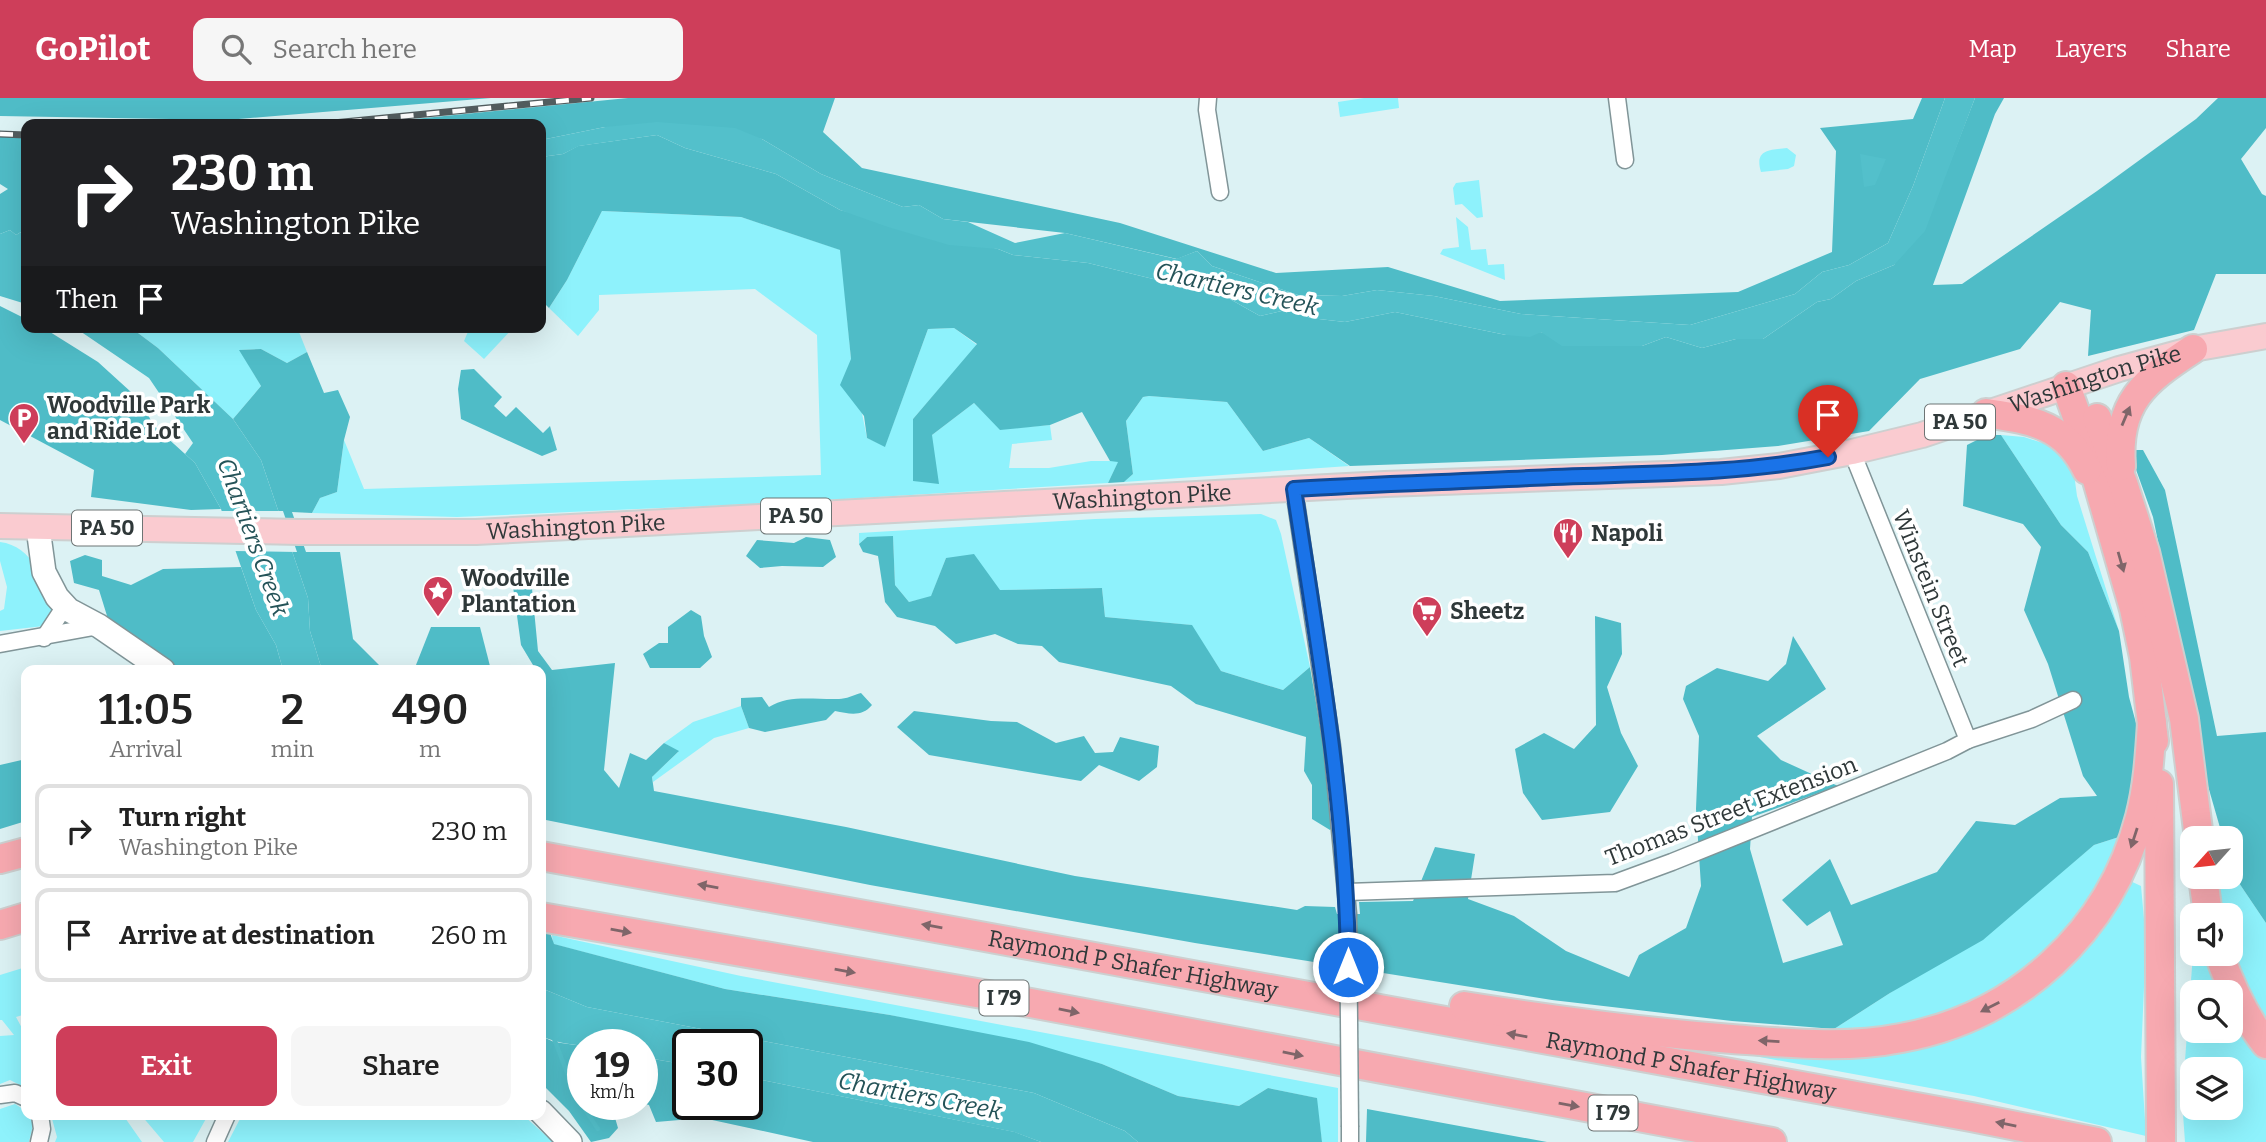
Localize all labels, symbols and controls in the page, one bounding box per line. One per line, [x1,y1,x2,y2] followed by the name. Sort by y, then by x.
[193,18,683,81] search box
[35,29,151,69] text: GoPilot
[217,30,255,68] icon: search
[273,34,417,65] text: Search here
[1969,35,2017,63] text: Map
[2055,35,2127,63] text: Layers
[2165,35,2231,63] text: Share
[171,144,314,203] text: 230 m
[56,147,147,238] icon: right
[171,204,420,242] text: Washington Pike
[1153,257,1322,322] water label: Chartiers Creek
[132,280,170,318] icon: arrive
[56,284,118,315] text: Then
[2005,339,2184,419] street label: Washington Pike
[1798,385,1858,457] pin
[47,391,211,445] place label: Woodville Park and Ride Lot
[1809,396,1847,434] icon: arrive
[7,401,41,445] parking icon: Woodville Park and Ride Lot
[1925,404,1995,440] road number: PA 50
[2121,405,2132,426] one-way arrow
[211,454,295,621] water label: Chartiers Creek
[1052,478,1232,516] street label: Washington Pike
[761,498,831,534] road number: PA 50
[1887,506,1975,670] street label: Winstein Street
[486,508,666,545] street label: Washington Pike
[72,510,142,546] road number: PA 50
[1551,516,1585,560] restaurant icon: Napoli
[1591,519,1663,547] place label: Napoli
[2117,552,2127,573] one-way arrow
[461,564,576,618] place label: Woodville Plantation
[421,574,455,618] place icon: Woodville Plantation
[1410,594,1444,638] supermarket icon: Sheetz
[1450,597,1524,625] place label: Sheetz
[99,685,193,735] text: 11:05
[281,685,304,735] text: 2
[392,685,468,735] text: 490
[109,735,182,763] text: Arrival
[271,735,314,763] text: min
[419,735,441,763] text: m
[1601,750,1861,872] street label: Thomas Street Extension
[119,802,246,833] text: Turn right
[60,812,98,850] icon: right
[431,816,507,847] text: 230 m
[2180,826,2244,889] north arrow
[2180,826,2243,1120] map controls
[2128,828,2138,849] one-way arrow
[119,833,298,861] text: Washington Pike
[697,880,719,891] one-way arrow
[2180,903,2243,966] button: sound
[60,916,98,954] icon: arrive
[119,920,374,951] text: Arrive at destination
[431,920,507,951] text: 260 m
[921,921,943,932] one-way arrow
[986,924,1281,1004] street label: Raymond P Shafer Highway
[610,926,632,937] one-way arrow
[1311,930,1385,1004] position arrow
[835,965,857,976] one-way arrow
[2180,980,2243,1043] button: search
[979,981,1028,1016] road number: I 79
[1980,1002,2000,1013] one-way arrow
[1058,1006,1080,1017] one-way arrow
[56,1026,277,1106] button: Exit
[291,1026,511,1106] button: Share
[1544,1026,1839,1106] street label: Raymond P Shafer Highway
[672,1029,763,1120] speed limit sign: 30
[1506,1029,1528,1040] one-way arrow
[1758,1036,1780,1047] one-way arrow
[595,1044,630,1086] text: 19
[1282,1049,1304,1060] one-way arrow
[2180,1057,2243,1120] button: layers
[836,1066,1005,1126] water label: Chartiers Creek
[590,1081,635,1103] text: km/h
[1588,1096,1638,1130] road number: I 79
[1558,1099,1580,1110] one-way arrow
[1995,1118,2017,1129] one-way arrow

